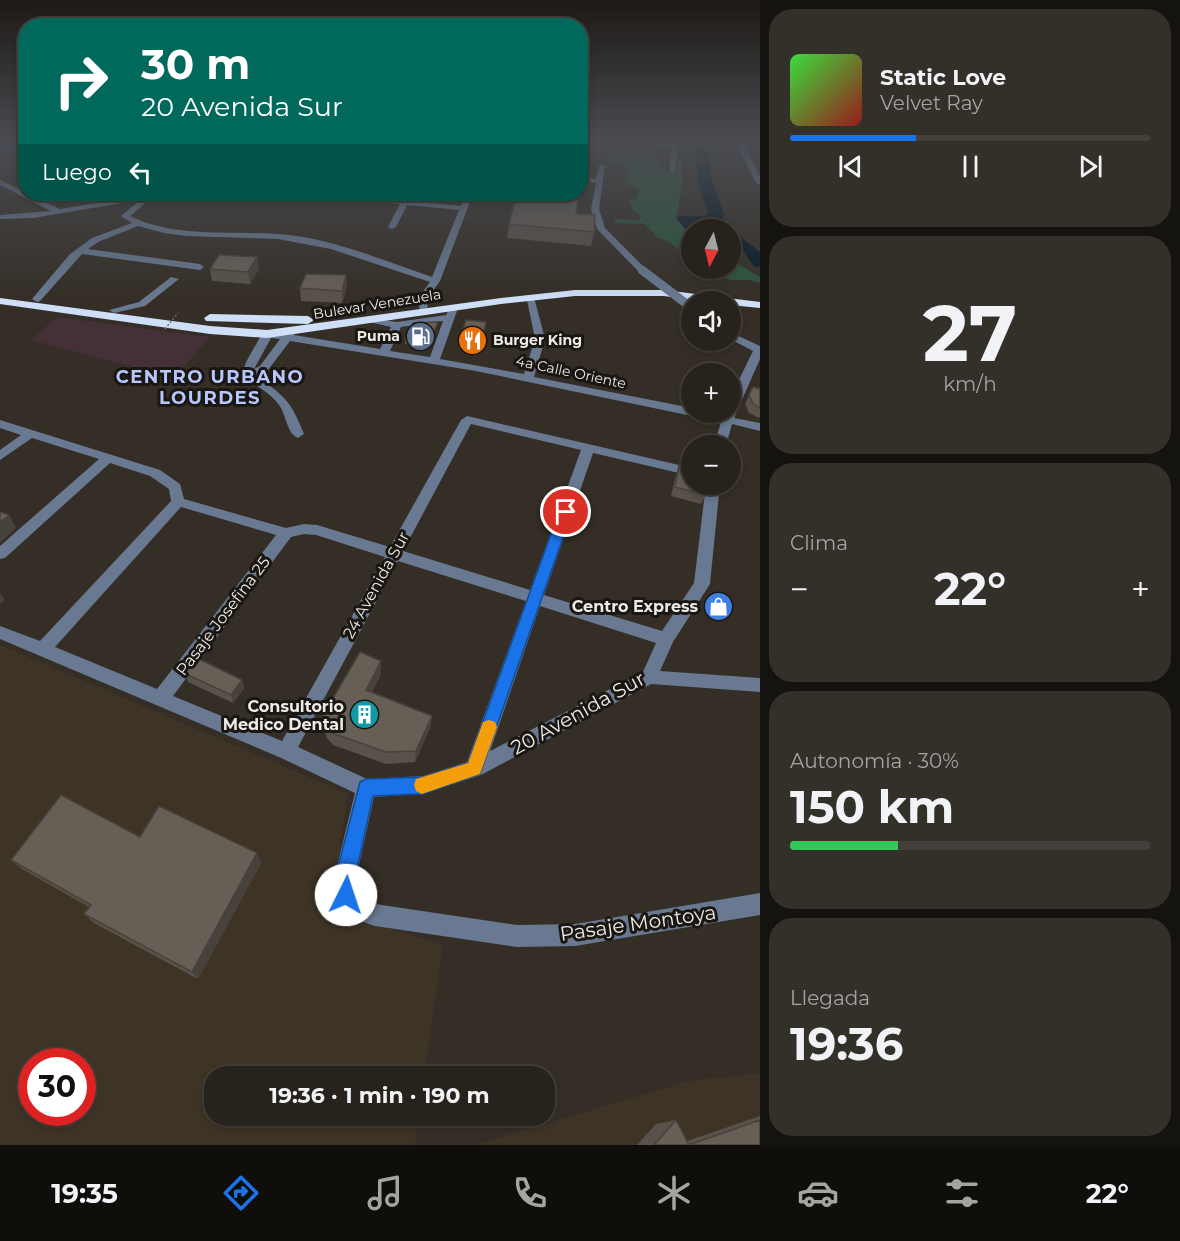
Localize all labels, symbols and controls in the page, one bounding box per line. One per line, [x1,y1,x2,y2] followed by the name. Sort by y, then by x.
[141,38,250,90] text: 30 m
[42,42,120,120] icon: right
[880,64,1006,91] text: Static Love
[141,90,343,123] text: 20 Avenida Sur
[880,91,983,115] text: Velvet Ray
[834,150,867,183] icon: previous
[954,150,987,183] icon: pause
[1074,150,1107,183] icon: next
[124,156,157,189] icon: left
[42,159,112,186] text: Luego
[681,219,741,279] north arrow
[681,219,741,495] map controls
[312,285,442,323] street label: Bulevar Venezuela
[923,285,1017,381] text: 27
[681,291,741,351] button: sound
[405,320,437,352] fuel station icon: Puma
[456,324,488,356] restaurant icon: Burger King
[357,327,400,345] place label: Puma
[493,331,582,349] place label: Burger King
[514,352,628,392] street label: 4a Calle Oriente
[681,363,741,423] button: +
[116,366,304,409] district label: CENTRO URBANO LOURDES
[943,372,997,396] text: km/h
[681,435,741,495] button: −
[540,486,591,537] pin
[549,495,582,528] icon: arrive
[339,528,413,642] street label: 24 Avenida Sur
[790,531,848,555] text: Clima
[172,553,274,679] street label: Pasaje Josefina 25
[934,561,1006,616] text: 22°
[790,569,809,609] text: −
[1131,569,1150,609] text: +
[703,590,735,622] shop icon: Centro Express
[572,597,699,616] place label: Centro Express
[507,666,649,760] street label: 20 Avenida Sur
[223,697,344,734] place label: Consultorio Medico Dental
[349,699,381,731] building icon: Consultorio Medico Dental
[790,749,959,773] text: Autonomía · 30%
[790,779,954,834] text: 150 km
[314,863,378,927] position arrow
[558,900,718,946] street label: Pasaje Montoya
[790,986,870,1010] text: Llegada
[790,1016,903,1071] text: 19:36
[18,1048,96,1126] speed limit sign: 30
[269,1082,490,1109] text: 19:36 · 1 min · 190 m
[220,1172,262,1214] icon: directions
[364,1172,406,1214] icon: music
[509,1172,551,1214] icon: phone
[653,1172,695,1214] icon: climate
[797,1172,839,1214] icon: car
[941,1172,983,1214] icon: filters
[51,1177,118,1210] text: 19:35
[1086,1177,1129,1210] text: 22°

